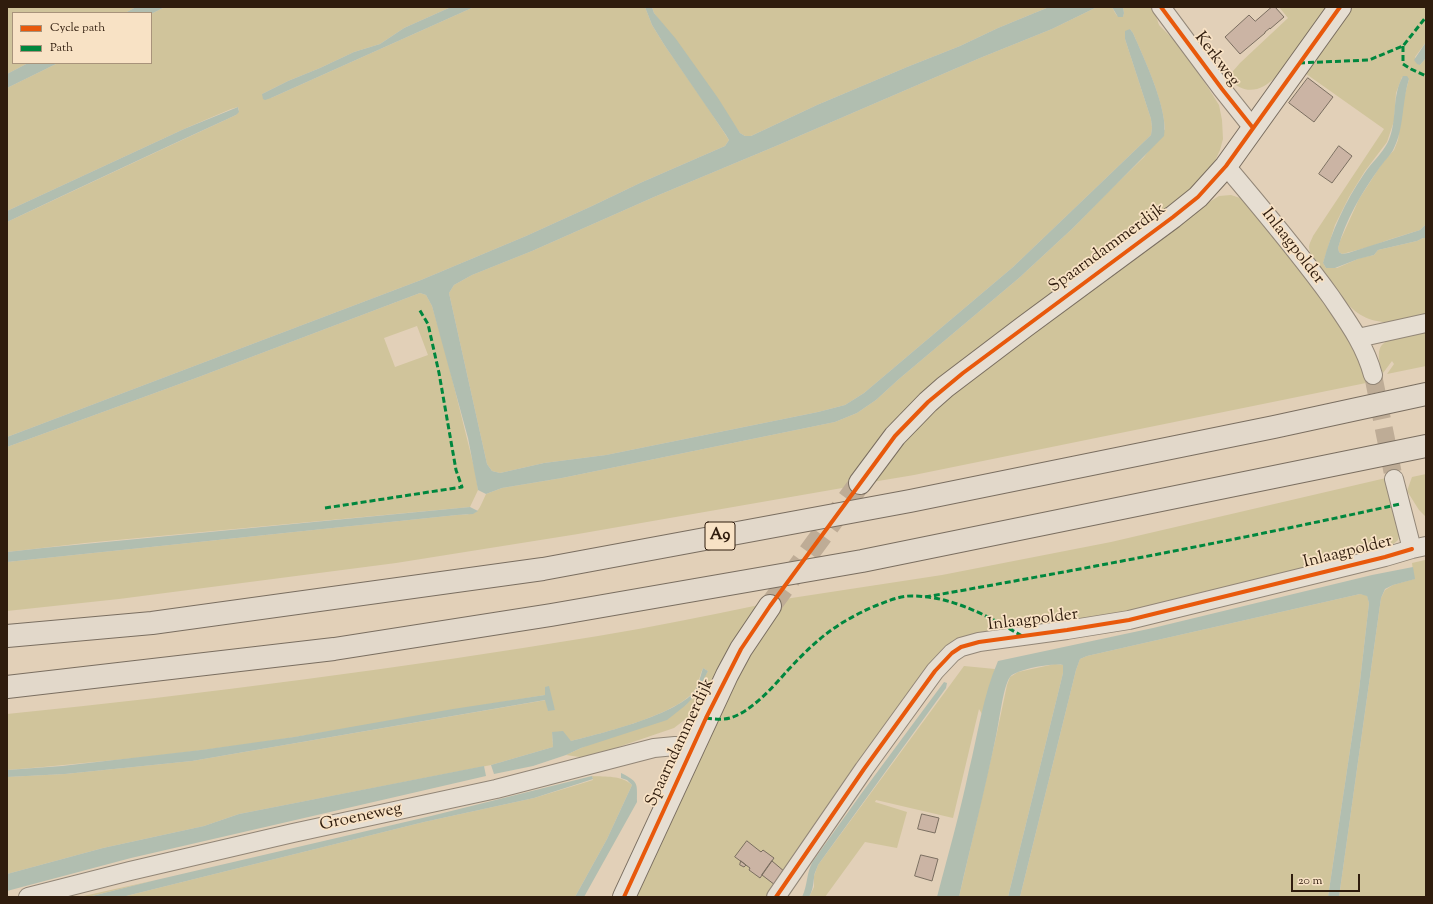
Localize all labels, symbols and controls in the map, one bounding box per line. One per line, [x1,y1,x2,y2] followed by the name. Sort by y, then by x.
[12,12,152,64] legend
[50,19,105,37] text: Cycle path
[1189,29,1243,91] street label: Kerkweg
[50,39,73,57] text: Path
[1046,200,1170,298] street label: Spaarndammerdijk
[1256,205,1328,289] street label: Inlaagpolder
[705,522,735,550] road number: A9
[1301,532,1395,574] street label: Inlaagpolder
[987,605,1079,637] street label: Inlaagpolder
[642,676,720,810] street label: Spaarndammerdijk
[318,799,404,837] street label: Groeneweg
[1293,866,1362,892] scale bar
[1298,872,1322,890] text: 20 m

